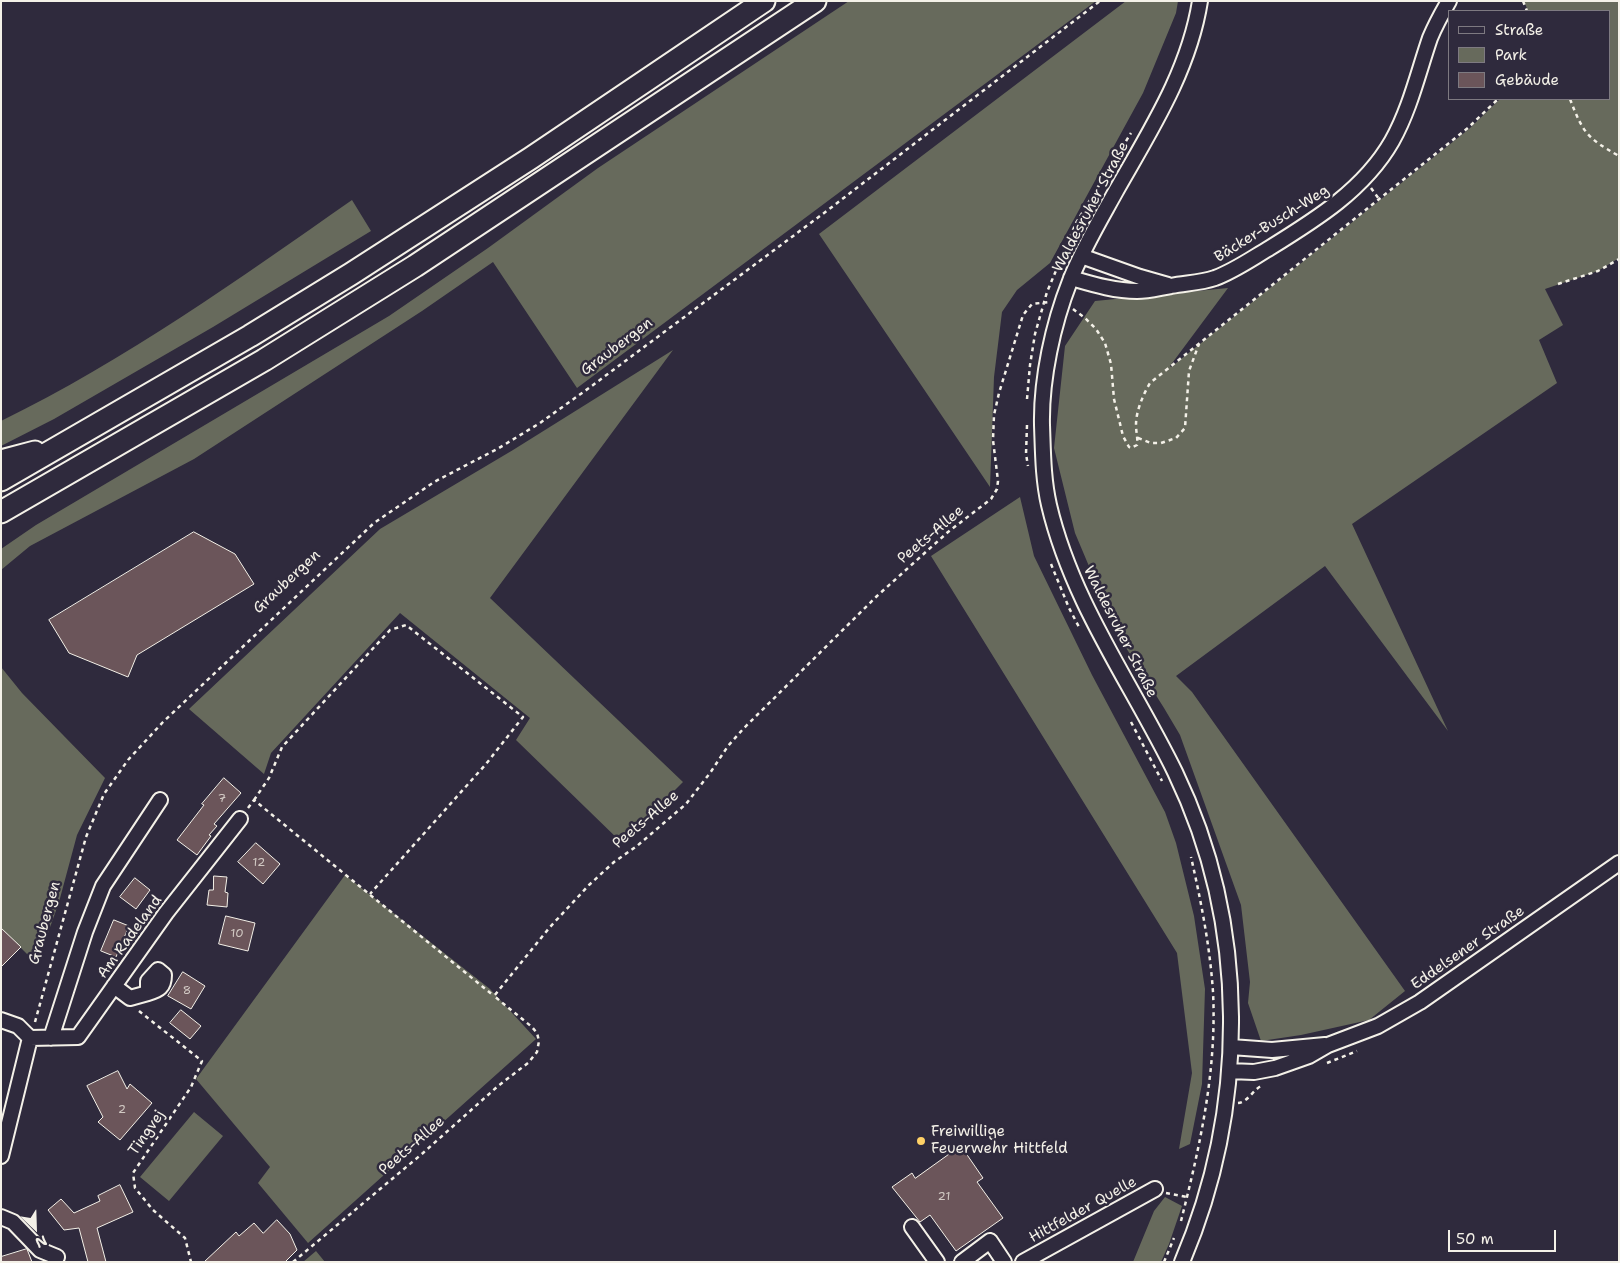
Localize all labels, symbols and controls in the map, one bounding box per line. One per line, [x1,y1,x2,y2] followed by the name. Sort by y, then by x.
[1448,10,1610,100] legend
[1495,20,1543,40] text: Straße
[1495,45,1527,65] text: Park
[1495,70,1559,90] text: Gebäude
[1049,139,1133,275] street label: Waldesruher Straße
[1211,181,1333,267] street label: Bäcker-Busch-Weg
[578,314,656,380] street label: Graubergen
[894,502,968,568] street label: Peets-Allee
[250,546,324,618] street label: Graubergen
[1079,563,1161,701] street label: Waldesruher Straße
[609,787,683,853] street label: Peets-Allee
[218,792,226,806] house number: 7
[253,856,265,870] house number: 12
[25,880,65,966] street label: Graubergen
[94,892,166,982] street label: Am Radeland
[1408,902,1528,994] street label: Eddelsener Straße
[230,927,244,941] house number: 10
[183,984,191,998] house number: 8
[118,1103,126,1117] house number: 2
[125,1107,169,1159] street label: Tingvej
[375,1113,449,1179] street label: Peets-Allee
[931,1123,1068,1158] place label: Freiwillige Feuerwehr Hittfeld
[915,1135,927,1147] marker: Freiwillige Feuerwehr Hittfeld
[1026,1173,1140,1247] street label: Hittfelder Quelle
[938,1190,950,1204] house number: 21
[10,1203,60,1253] north arrow
[1450,1220,1558,1252] scale bar
[1456,1229,1494,1249] text: 50 m
[32,1231,50,1252] text: N

